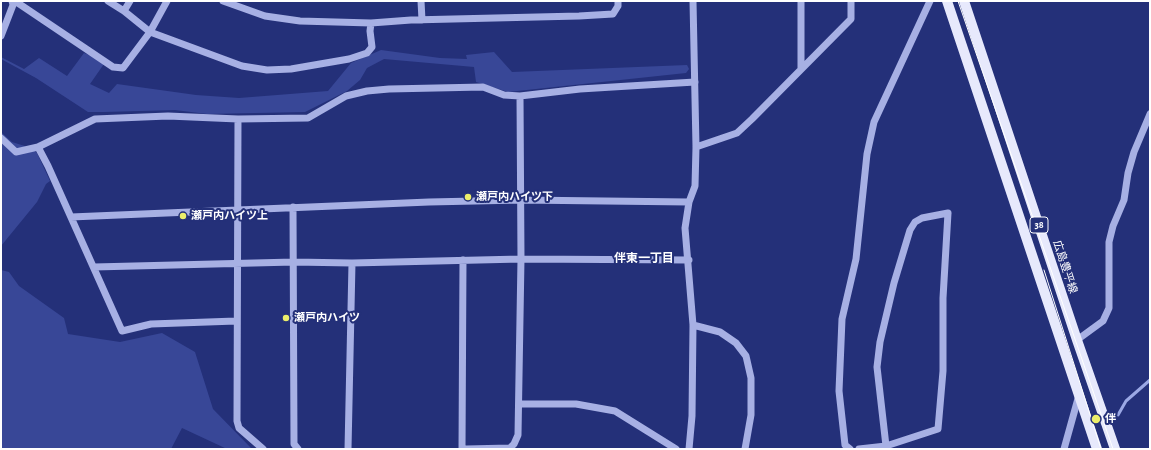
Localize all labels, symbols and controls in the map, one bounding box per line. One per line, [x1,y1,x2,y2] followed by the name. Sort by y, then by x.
[476,190,553,204] place label: 瀬戸内ハイツ下
[463,192,473,202] marker: 瀬戸内ハイツ下
[191,209,268,223] place label: 瀬戸内ハイツ上
[178,211,188,221] marker: 瀬戸内ハイツ上
[1030,217,1048,233] road number: 38
[1050,239,1080,295] street label: 広島豊平線
[614,251,674,265] district label: 伴東一丁目
[294,311,360,325] place label: 瀬戸内ハイツ
[281,313,291,323] marker: 瀬戸内ハイツ
[1105,412,1116,426] place label: 伴
[1090,413,1102,425] marker: 伴

